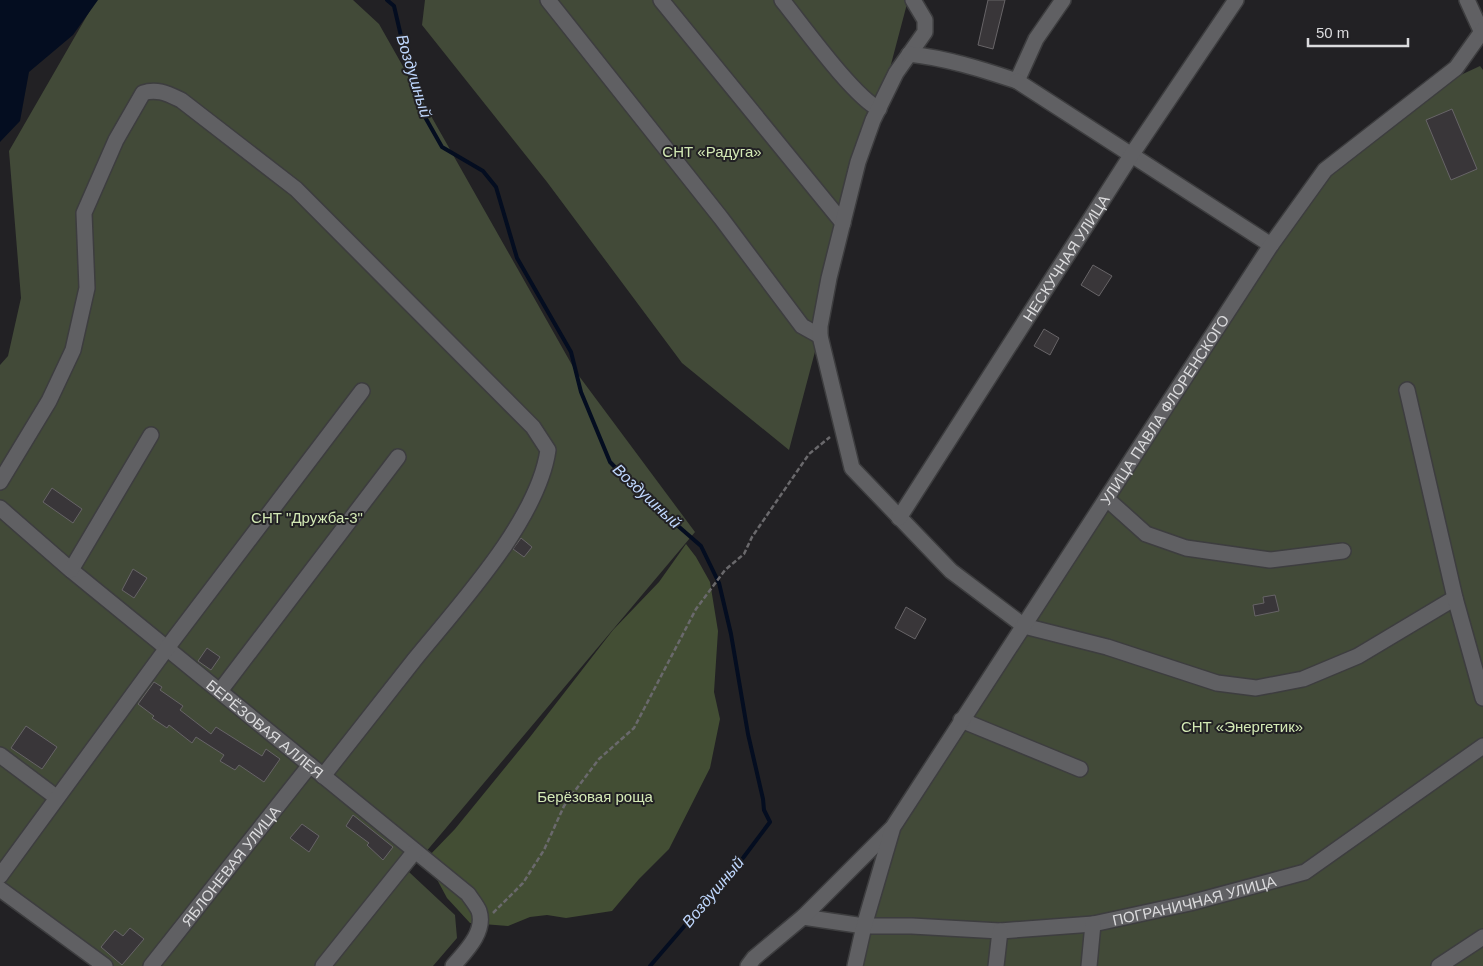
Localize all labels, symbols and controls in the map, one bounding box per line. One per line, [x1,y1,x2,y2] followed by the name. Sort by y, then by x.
[1308,15,1408,47] scale bar
[1316,24,1349,41] text: 50 m
[393,32,435,120] water label: Воздушный
[662,143,762,160] park label: СНТ «Радуга»
[1019,191,1112,324] street label: НЕСКУЧНАЯ УЛИЦА
[1096,311,1232,508] street label: УЛИЦА ПАВЛА ФЛОРЕНСКОГО
[610,460,684,532] water label: Воздушный
[251,509,363,526] park label: СНТ "Дружба-3"
[203,676,327,781] street label: БЕРЁЗОВАЯ АЛЛЕЯ
[1181,718,1303,735] park label: СНТ «Энергетик»
[537,788,654,805] park label: Берёзовая роща
[178,802,283,929] street label: ЯБЛОНЕВАЯ УЛИЦА
[679,853,747,930] water label: Воздушный
[1111,872,1278,928] street label: ПОГРАНИЧНАЯ УЛИЦА

